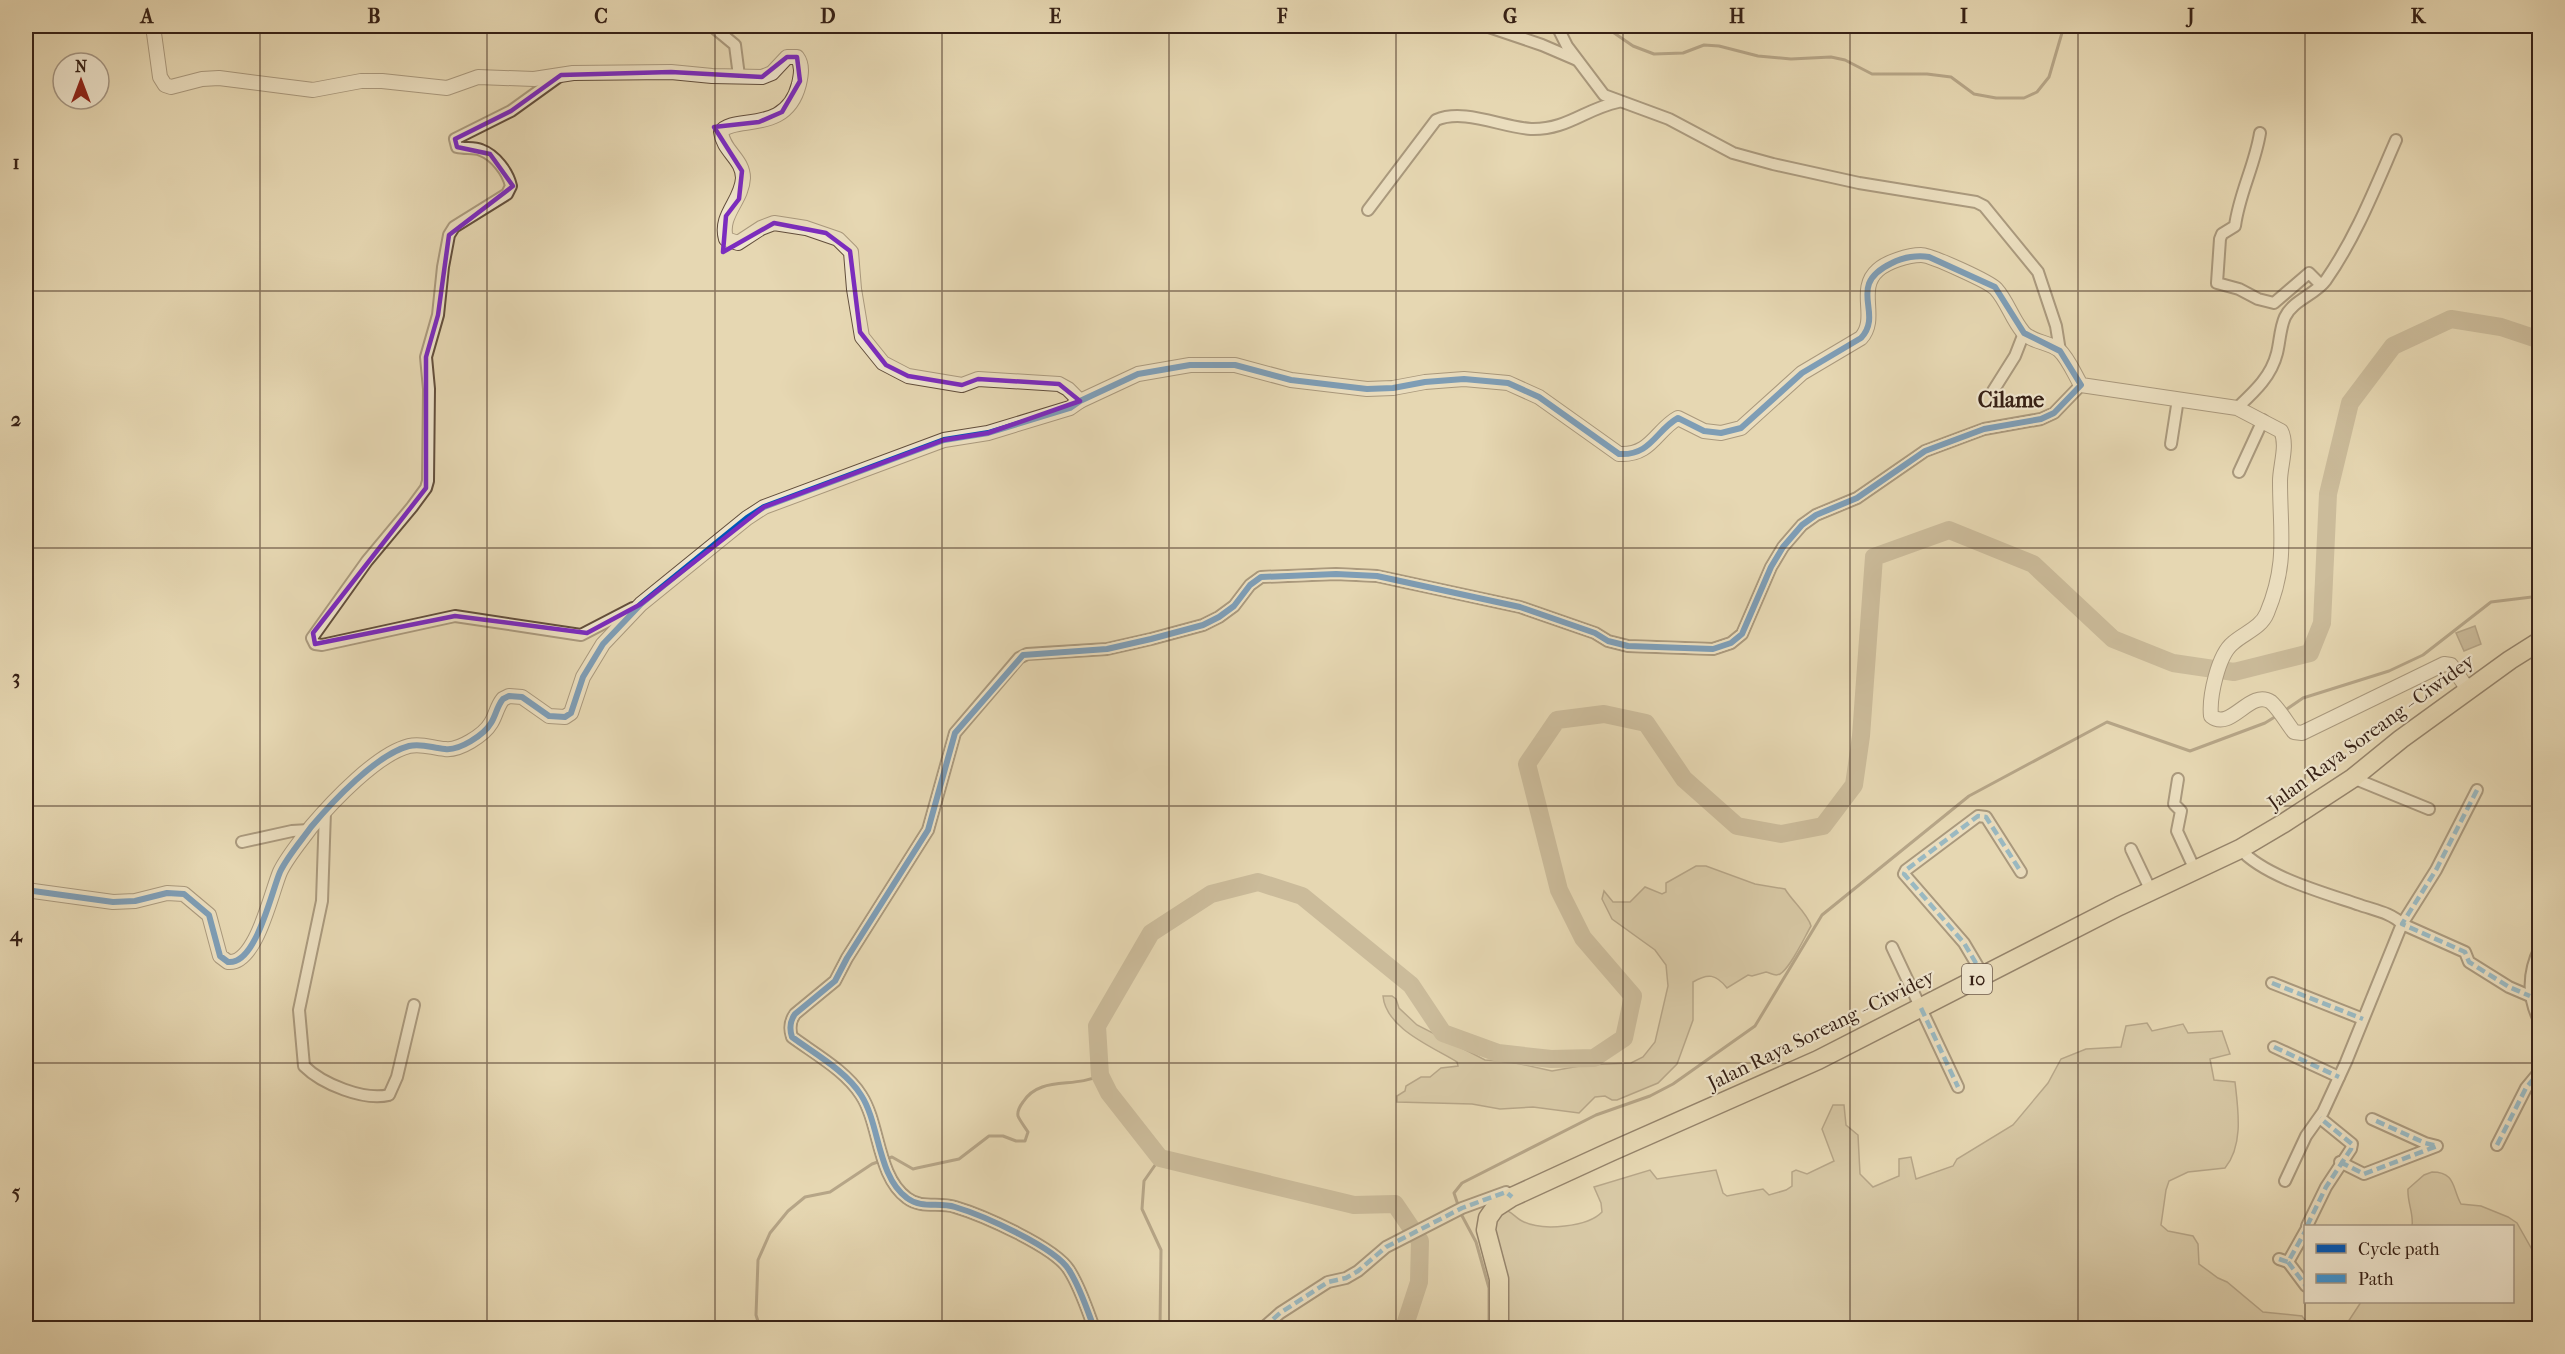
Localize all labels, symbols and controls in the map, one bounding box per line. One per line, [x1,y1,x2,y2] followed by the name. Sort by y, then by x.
[139,5,155,28] text: A
[367,5,381,28] text: B
[594,5,608,28] text: C
[820,5,836,28] text: D
[1049,5,1061,28] text: E
[1276,5,1288,28] text: F
[1503,5,1517,28] text: G
[1729,5,1745,28] text: H
[1960,5,1968,28] text: I
[2185,5,2195,28] text: J
[2411,5,2427,28] text: K
[51,51,111,111] north arrow
[75,57,88,76] text: N
[12,151,20,174] text: 1
[1978,387,2044,413] district label: Cilame
[11,408,21,431] text: 2
[2262,649,2480,816] street label: Jalan Raya Soreang - Ciwidey
[12,666,20,689] text: 3
[9,923,23,947] text: 4
[1702,964,1939,1096] street label: Jalan Raya Soreang - Ciwidey
[1962,964,1992,994] road number: 10
[12,1181,21,1204] text: 5
[2304,1225,2514,1303] legend
[2358,1239,2439,1260] text: Cycle path
[2358,1269,2394,1290] text: Path

